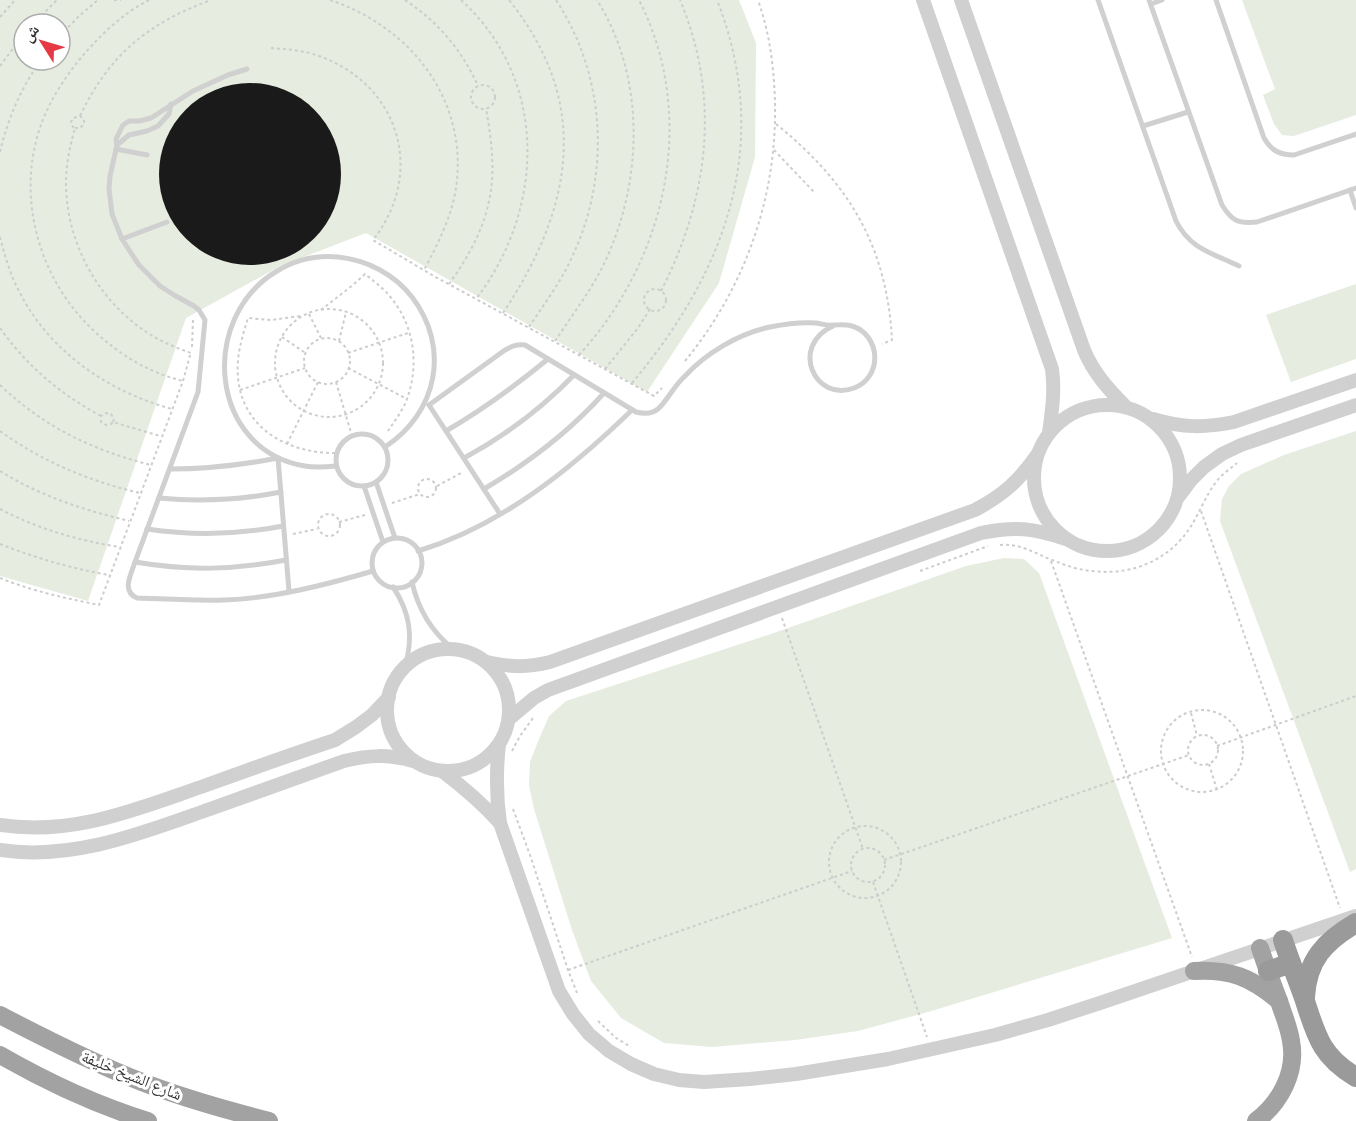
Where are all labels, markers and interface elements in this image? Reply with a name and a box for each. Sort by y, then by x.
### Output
north arrow [12,12,72,72]
text: ش [17,20,44,46]
street label: شارع الشيخ خليفة [79,1046,185,1105]

